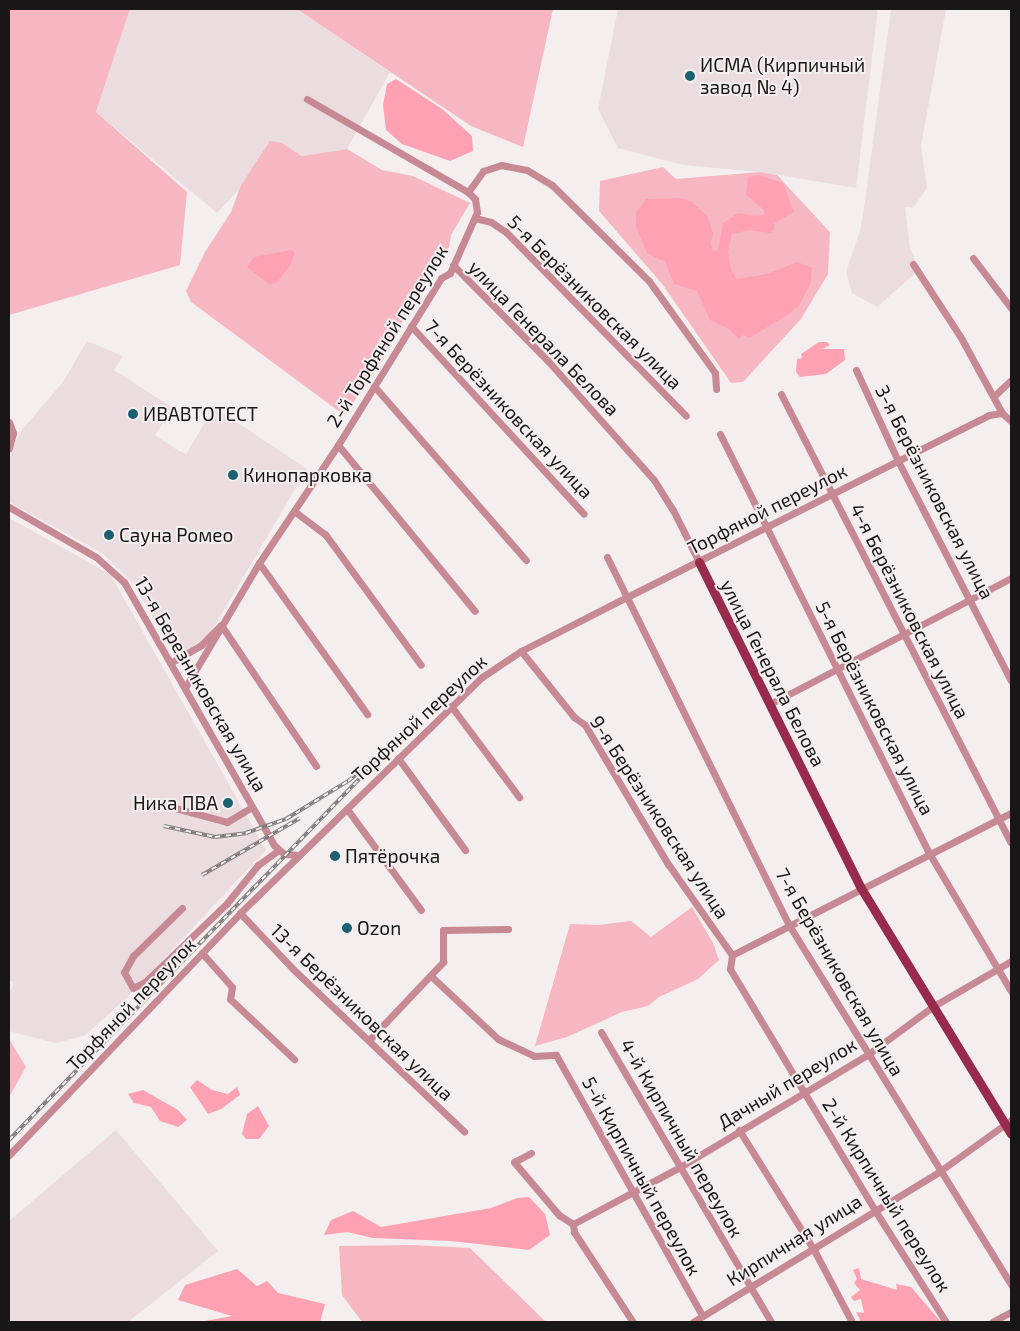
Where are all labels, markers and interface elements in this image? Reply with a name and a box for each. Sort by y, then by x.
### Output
place label: ИСМА (Кирпичный завод № 4) [700,54,865,98]
marker: ИСМА (Кирпичный завод № 4) [684,70,696,82]
street label: 5-я Берёзниковская улица [503,210,687,394]
street label: 2-й Торфяной переулок [322,241,452,431]
street label: улица Генерала Белова [464,256,624,420]
street label: 7-я Берёзниковская улица [420,315,598,503]
street label: 3-я Берёзниковская улица [871,381,999,603]
place label: ИВАВТОТЕСТ [143,403,258,425]
marker: ИВАВТОТЕСТ [127,408,139,420]
street label: Торфяной переулок [684,459,850,559]
place label: Кинопарковка [243,464,372,486]
marker: Кинопарковка [227,469,239,481]
street label: 4-я Берёзниковская улица [846,500,974,722]
place label: Сауна Ромео [119,524,233,546]
marker: Сауна Ромео [103,529,115,541]
street label: 13-я Березниковская улица [130,572,272,796]
street label: улица Генерала Белова [716,576,830,770]
street label: 5-я Берёзниковская улица [811,597,939,819]
street label: Торфяной переулок [347,650,491,786]
street label: 9-я Берёзниковская улица [586,711,734,923]
place label: Ника ПВА [133,792,218,814]
marker: Ника ПВА [222,797,234,809]
place label: Пятёрочка [345,845,440,867]
marker: Пятёрочка [329,850,341,862]
street label: 7-я Берёзниковская улица [771,864,909,1080]
place label: Ozon [357,917,401,939]
street label: 13-я Берёзниковская улица [266,919,458,1105]
marker: Ozon [341,922,353,934]
street label: Торфяной переулок [62,933,200,1075]
street label: Дачный переулок [714,1033,860,1133]
street label: 4-й Кирпичный переулок [616,1035,748,1241]
street label: 5-й Кирпичный переулок [578,1073,706,1279]
street label: 2-й Кирпичный переулок [818,1094,956,1296]
street label: Кирпичная улица [722,1189,866,1291]

